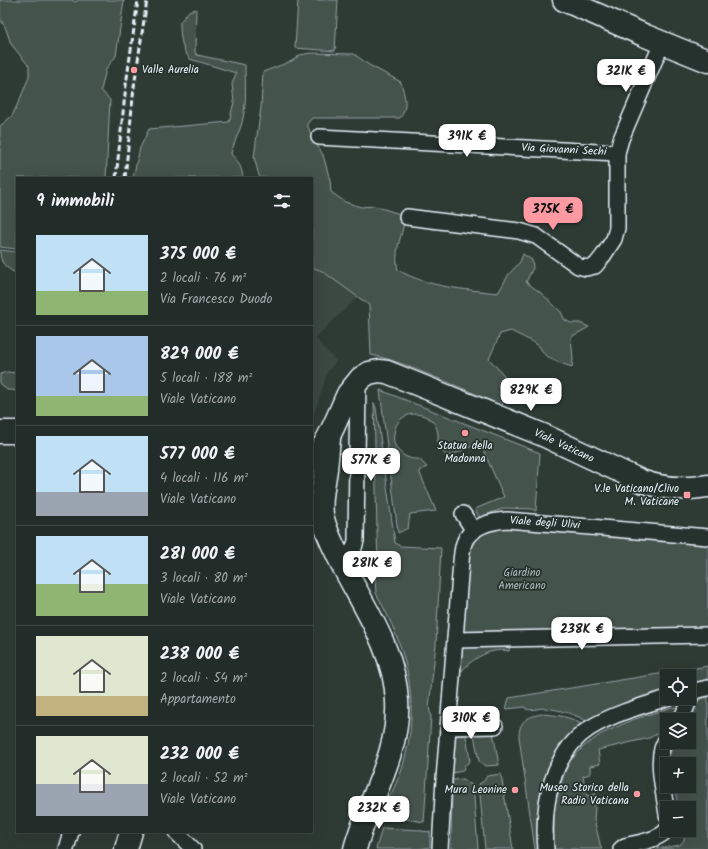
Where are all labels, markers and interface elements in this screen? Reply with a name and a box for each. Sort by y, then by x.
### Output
pin: 321K € [593,59,659,93]
place label: Valle Aurelia [142,61,199,79]
text: 321K € [606,61,646,82]
marker: Valle Aurelia [129,65,139,75]
pin: 391K € [434,124,500,158]
text: 391K € [448,126,486,147]
street label: Via Giovanni Sechi [521,139,607,161]
text: 9 immobili [36,188,114,215]
icon: filters [271,190,293,212]
pin: 375K € [520,197,586,231]
text: 375K € [533,199,573,220]
text: 375 000 € [160,241,236,268]
icon: home [68,251,116,299]
text: 2 locali · 76 m² [160,268,246,289]
text: Via Francesco Duodo [160,289,272,310]
text: 829 000 € [160,341,239,368]
icon: home [68,352,116,400]
text: 5 locali · 188 m² [160,368,252,389]
pin: 829K € [498,378,564,412]
text: 829K € [510,380,552,401]
text: Viale Vaticano [160,389,236,410]
street label: Viale Vaticano [531,424,597,468]
marker: Statua della Madonna [460,428,470,438]
place label: Statua della Madonna [437,437,493,468]
text: 577 000 € [160,441,235,468]
pin: 577K € [338,448,404,482]
text: 577K € [351,450,391,471]
icon: home [68,452,116,500]
text: 4 locali · 116 m² [160,468,248,489]
place label: V.le Vaticano/Clivo M. Vaticane [594,480,679,511]
text: Viale Vaticano [160,489,236,510]
marker: V.le Vaticano/Clivo M. Vaticane [682,490,692,500]
street label: Viale degli Ulivi [509,512,581,534]
text: 281 000 € [160,541,235,568]
pin: 281K € [339,551,405,585]
icon: home [68,552,116,600]
text: 281K € [352,553,392,574]
park label: Giardino Americano [498,564,546,595]
text: 3 locali · 80 m² [160,568,247,589]
text: Viale Vaticano [160,589,236,610]
pin: 238K € [549,617,615,651]
text: 238K € [560,619,604,640]
text: 238 000 € [160,641,239,668]
icon: home [68,652,116,700]
text: 2 locali · 54 m² [160,668,247,689]
map controls [660,669,696,837]
button: locate [660,669,696,705]
text: Appartamento [160,689,236,710]
pin: 310K € [438,706,504,740]
text: 310K € [452,708,490,729]
button: layers [660,713,696,749]
text: 232 000 € [160,741,239,768]
icon: home [68,752,116,800]
button: + [660,757,696,793]
text: 2 locali · 52 m² [160,768,248,789]
place label: Museo Storico della Radio Vaticana [539,779,629,810]
place label: Mura Leonine [445,781,507,799]
marker: Mura Leonine [510,785,520,795]
text: Viale Vaticano [160,789,236,810]
marker: Museo Storico della Radio Vaticana [632,789,642,799]
pin: 232K € [346,796,412,830]
text: 232K € [357,798,401,819]
button: − [660,801,696,837]

